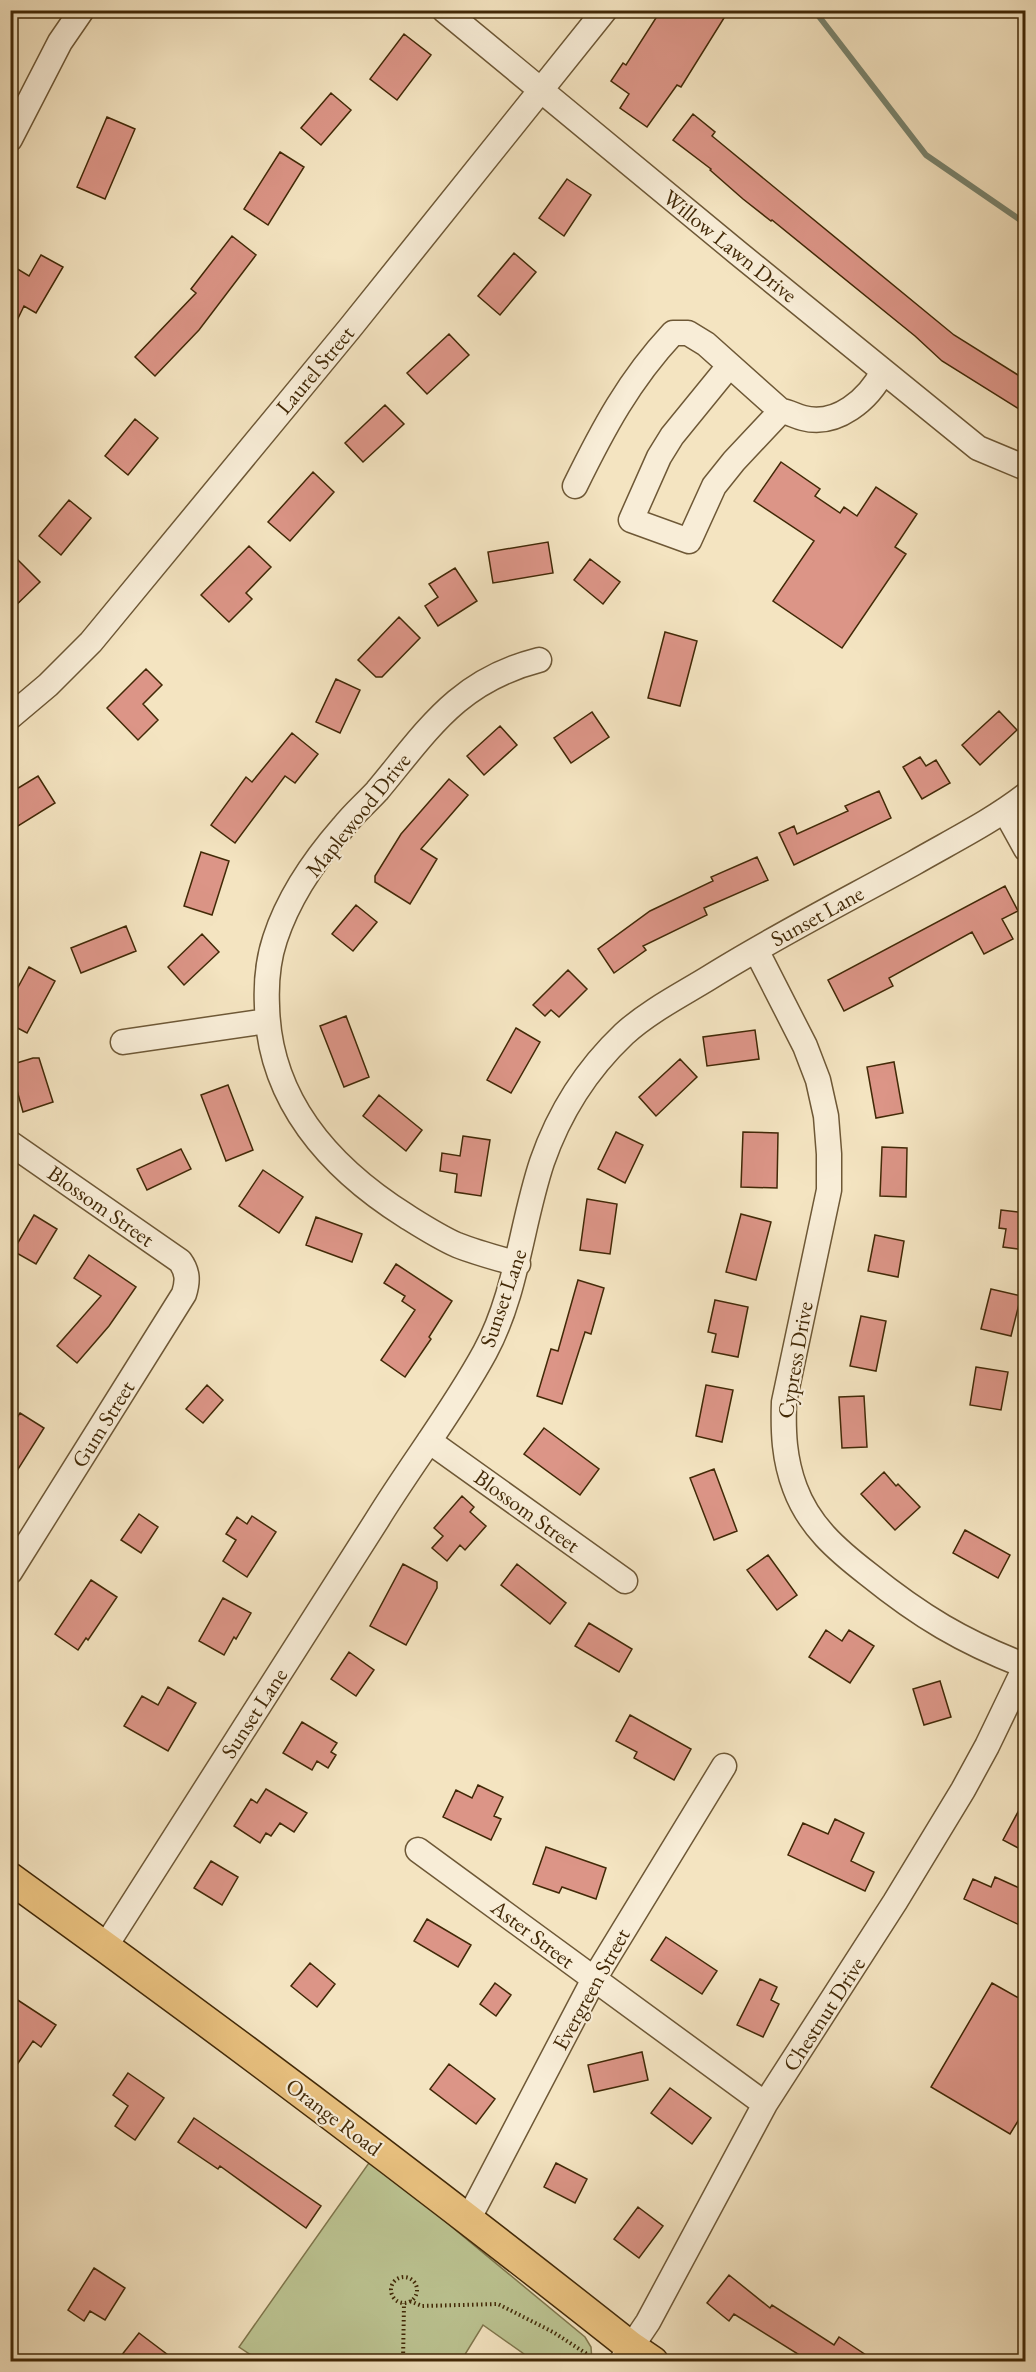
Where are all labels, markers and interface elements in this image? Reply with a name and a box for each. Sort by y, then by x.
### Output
street label: Willow Lawn Drive [657,183,804,309]
street label: Laurel Street [269,320,361,420]
street label: Maplewood Drive [299,747,417,883]
street label: Sunset Lane [765,878,869,953]
street label: Blossom Street [42,1159,160,1253]
street label: Sunset Lane [473,1245,533,1351]
street label: Cypress Drive [770,1299,820,1421]
street label: Gum Street [65,1375,141,1473]
street label: Blossom Street [468,1463,586,1559]
street label: Sunset Lane [214,1662,294,1764]
street label: Aster Street [484,1892,581,1975]
street label: Evergreen Street [546,1923,636,2055]
street label: Chestnut Drive [776,1951,872,2077]
street label: Orange Road [280,2071,389,2163]

